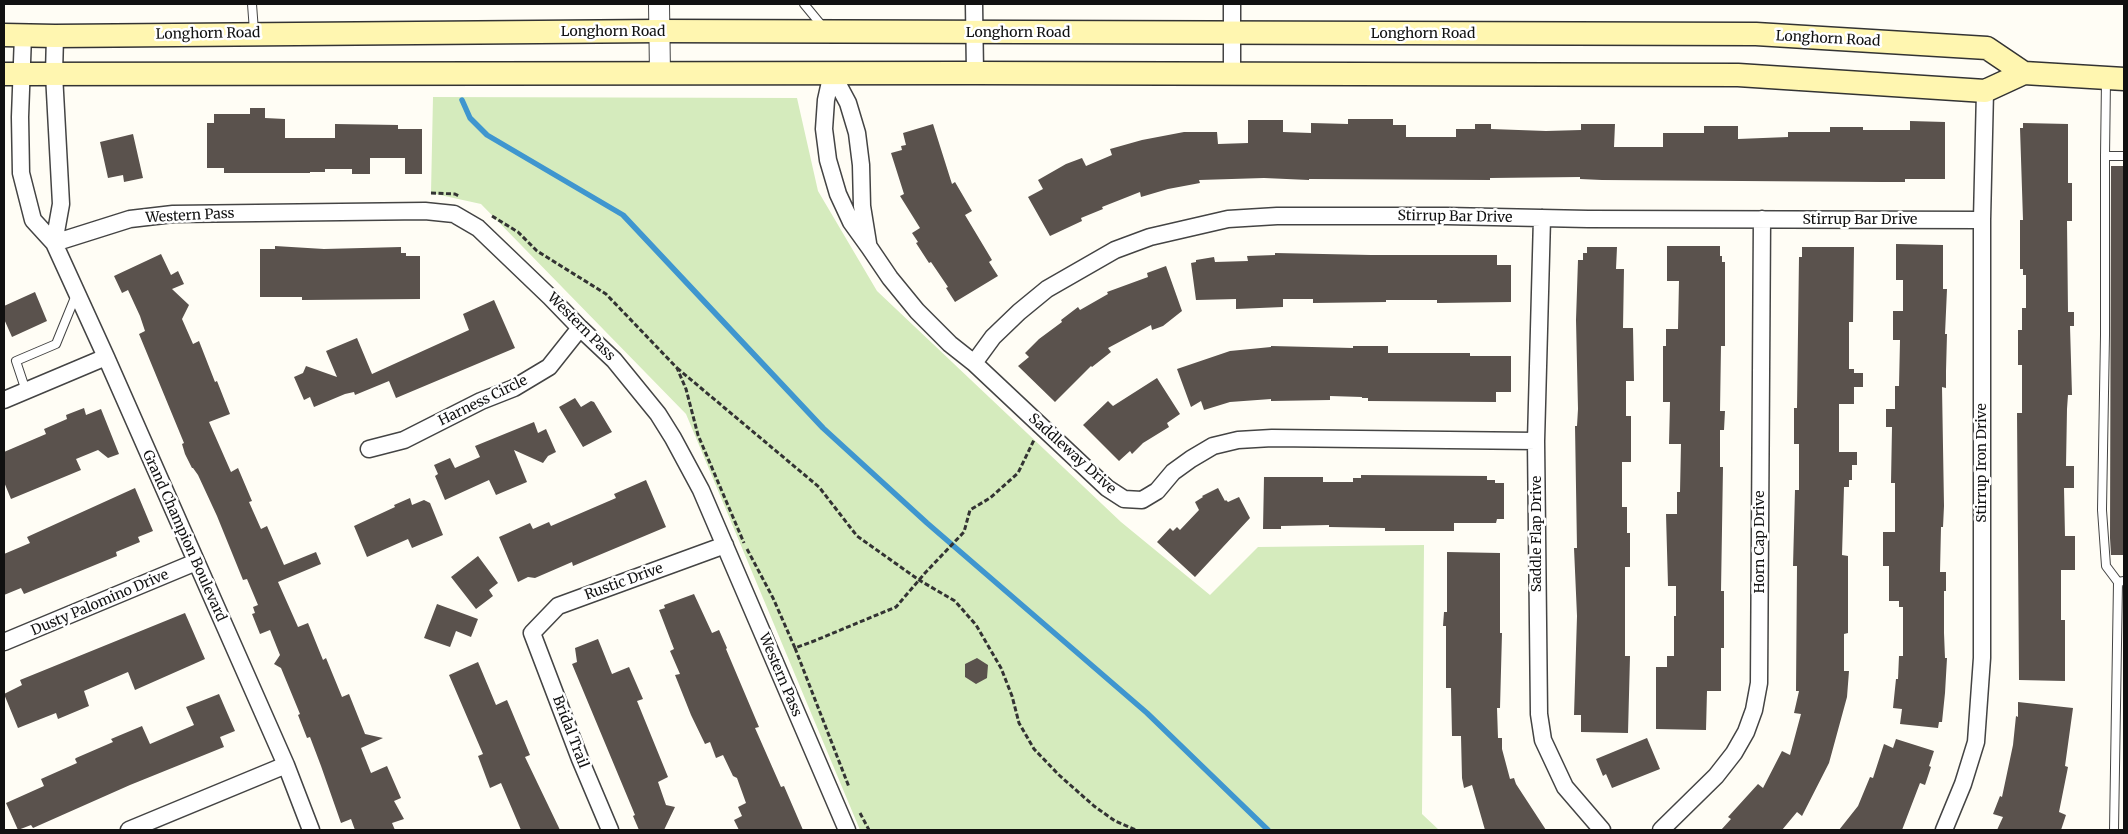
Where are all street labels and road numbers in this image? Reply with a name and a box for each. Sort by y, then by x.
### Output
street label: Longhorn Road [561,24,665,40]
street label: Longhorn Road [156,25,260,43]
street label: Longhorn Road [966,25,1070,41]
street label: Longhorn Road [1371,26,1475,42]
street label: Longhorn Road [1775,28,1881,50]
street label: Western Pass [145,205,235,227]
street label: Stirrup Bar Drive [1397,208,1513,226]
street label: Stirrup Bar Drive [1803,212,1917,228]
street label: Western Pass [544,290,618,364]
street label: Harness Circle [436,372,530,430]
street label: Stirrup Iron Drive [1974,403,1990,523]
street label: Saddleway Drive [1025,410,1119,498]
street label: Grand Champion Boulevard [139,448,229,624]
street label: Saddle Flap Drive [1529,476,1545,592]
street label: Horn Cap Drive [1752,491,1768,593]
street label: Rustic Drive [583,560,665,604]
street label: Dusty Palomino Drive [29,566,171,640]
street label: Western Pass [755,631,805,719]
street label: Bridal Trail [549,693,591,771]

